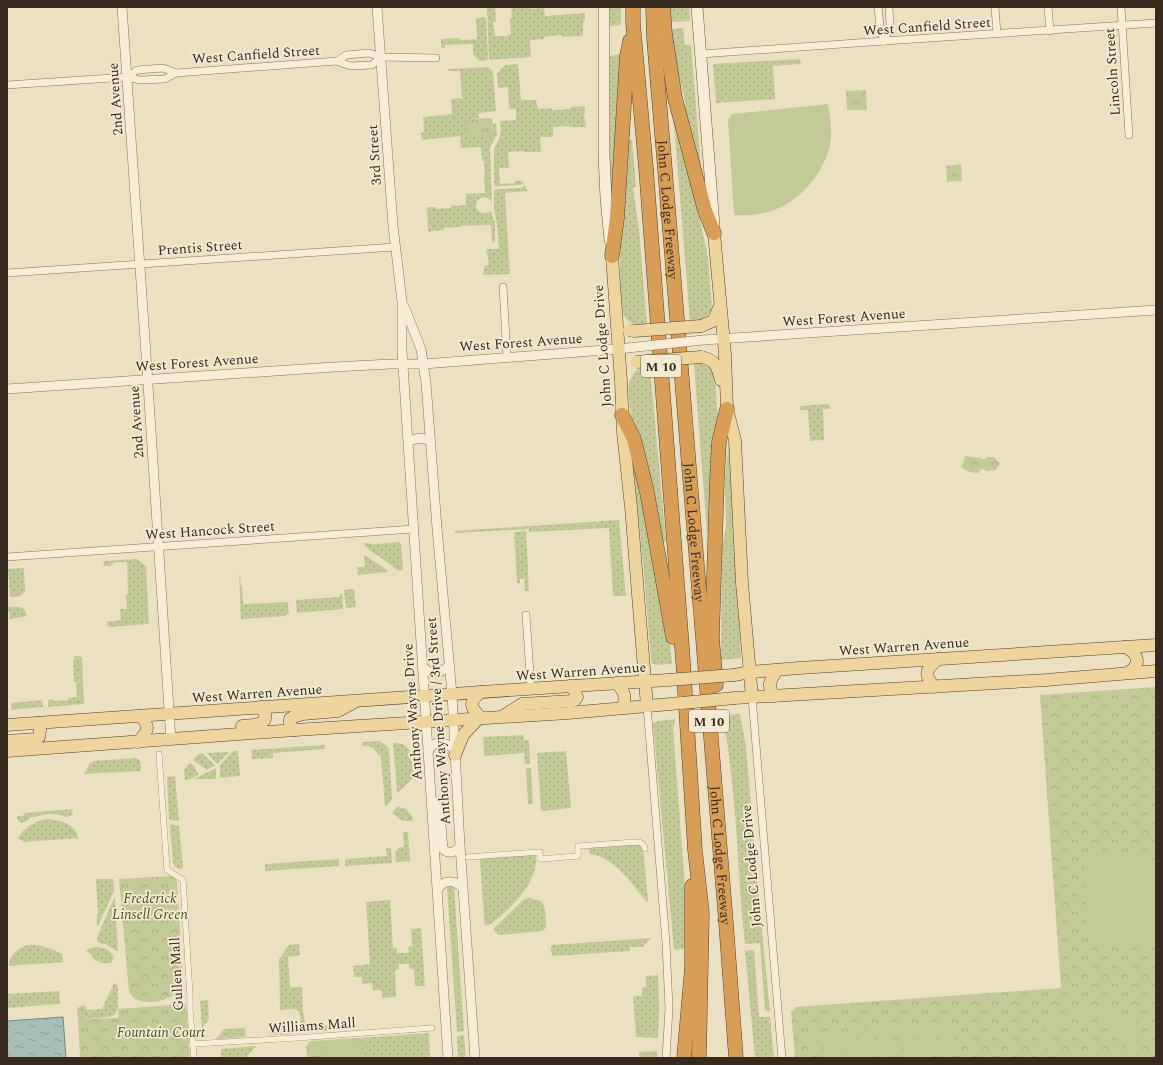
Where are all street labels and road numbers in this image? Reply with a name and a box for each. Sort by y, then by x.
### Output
street label: West Canfield Street [863,12,992,41]
street label: Lincoln Street [1099,27,1126,117]
street label: West Canfield Street [192,40,321,69]
street label: 2nd Avenue [102,62,129,136]
street label: 3rd Street [362,124,387,186]
street label: John C Lodge Freeway [652,139,684,281]
street label: Prentis Street [157,234,243,261]
street label: John C Lodge Drive [588,284,617,408]
street label: West Forest Avenue [782,303,906,332]
street label: West Forest Avenue [459,328,583,357]
street label: West Forest Avenue [135,348,259,377]
road number: M 10 [641,355,681,377]
street label: 2nd Avenue [123,385,150,459]
street label: John C Lodge Freeway [678,462,710,604]
street label: West Hancock Street [144,515,276,546]
street label: Anthony Wayne Drive / 3rd Street [421,616,456,826]
street label: West Warren Avenue [838,631,970,662]
street label: Anthony Wayne Drive [397,643,428,781]
street label: West Warren Avenue [515,656,647,687]
street label: West Warren Avenue [191,678,323,709]
road number: M 10 [689,710,729,732]
street label: John C Lodge Freeway [704,785,736,927]
street label: John C Lodge Drive [736,804,767,928]
street label: Gullen Mall [164,937,189,1011]
street label: Williams Mall [268,1012,356,1039]

